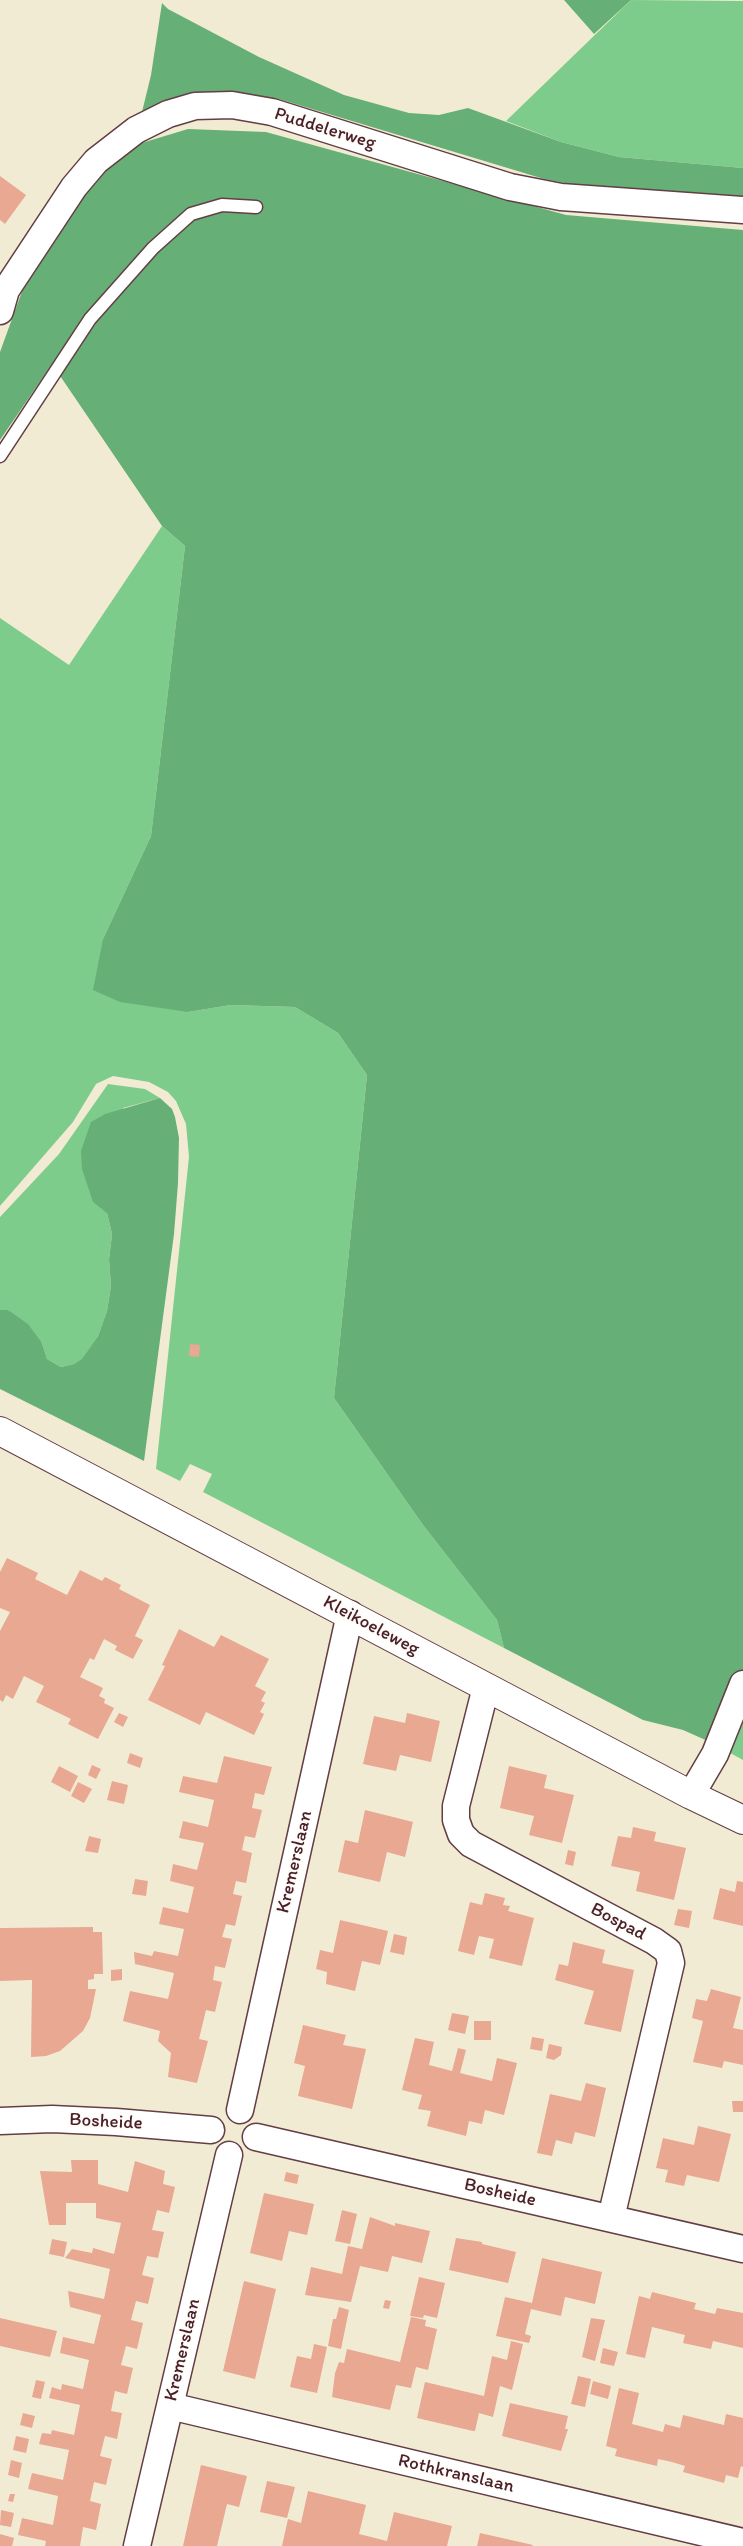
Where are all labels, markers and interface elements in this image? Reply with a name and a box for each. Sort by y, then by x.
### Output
street label: Puddelerweg [272,103,378,155]
street label: Kleikoeleweg [319,1591,423,1661]
street label: Kremerslaan [272,1808,318,1916]
street label: Bospad [586,1898,650,1946]
street label: Bosheide [69,2109,143,2135]
street label: Bosheide [462,2174,538,2212]
street label: Kremerslaan [160,2296,206,2404]
street label: Rothkranslaan [396,2450,516,2498]

